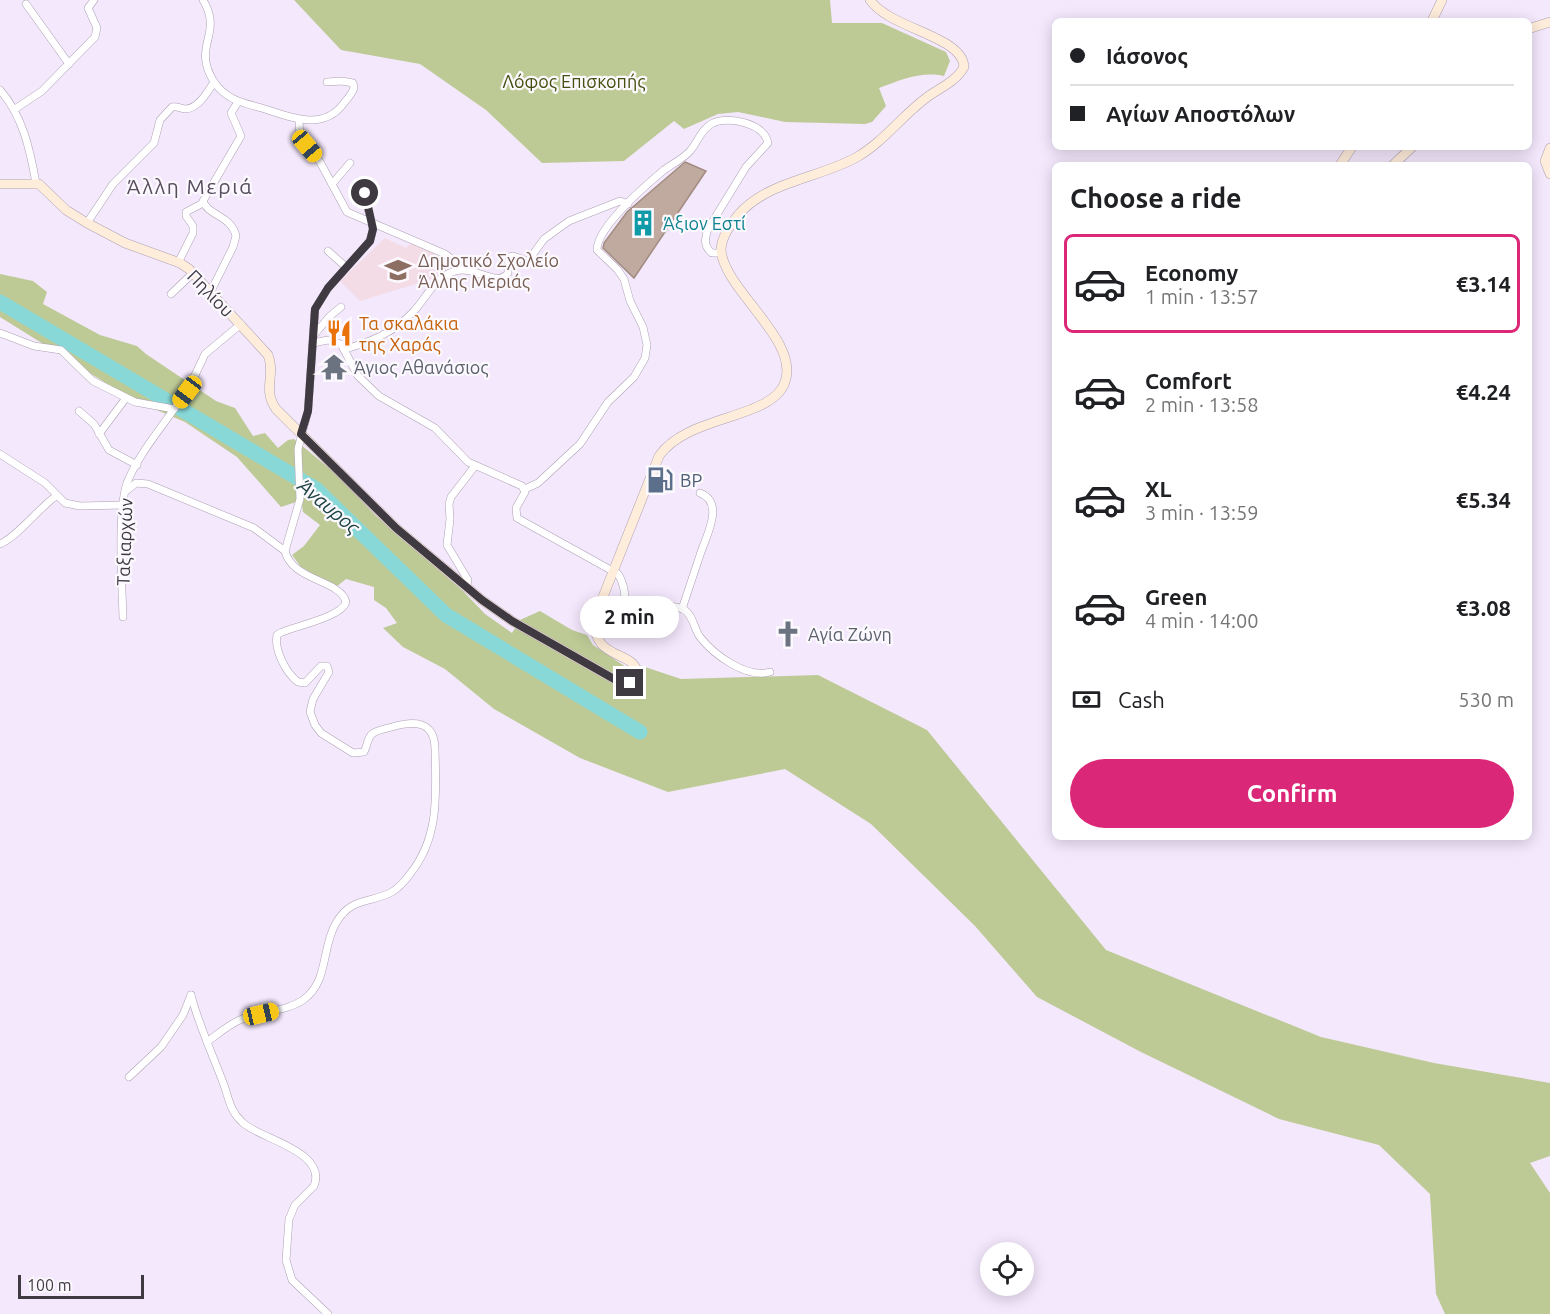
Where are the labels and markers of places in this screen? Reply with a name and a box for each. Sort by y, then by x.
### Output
building icon: Άξιον Εστί [628,208,658,238]
place label: Άξιον Εστί [663,213,746,233]
place label: Δημοτικό Σχολείο Άλλης Μεριάς [418,250,559,292]
school or university icon: Δημοτικό Σχολείο Άλλης Μεριάς [383,255,413,285]
place label: Τα σκαλάκια της Χαράς [359,313,459,355]
restaurant icon: Τα σκαλάκια της Χαράς [324,318,354,348]
temple icon: Άγιος Αθανάσιος [319,352,349,382]
place label: Άγιος Αθανάσιος [354,357,489,378]
fuel station icon: BP [645,465,675,495]
place label: BP [680,470,702,490]
church icon: Αγία Ζώνη [773,619,803,649]
place label: Αγία Ζώνη [808,624,892,644]

